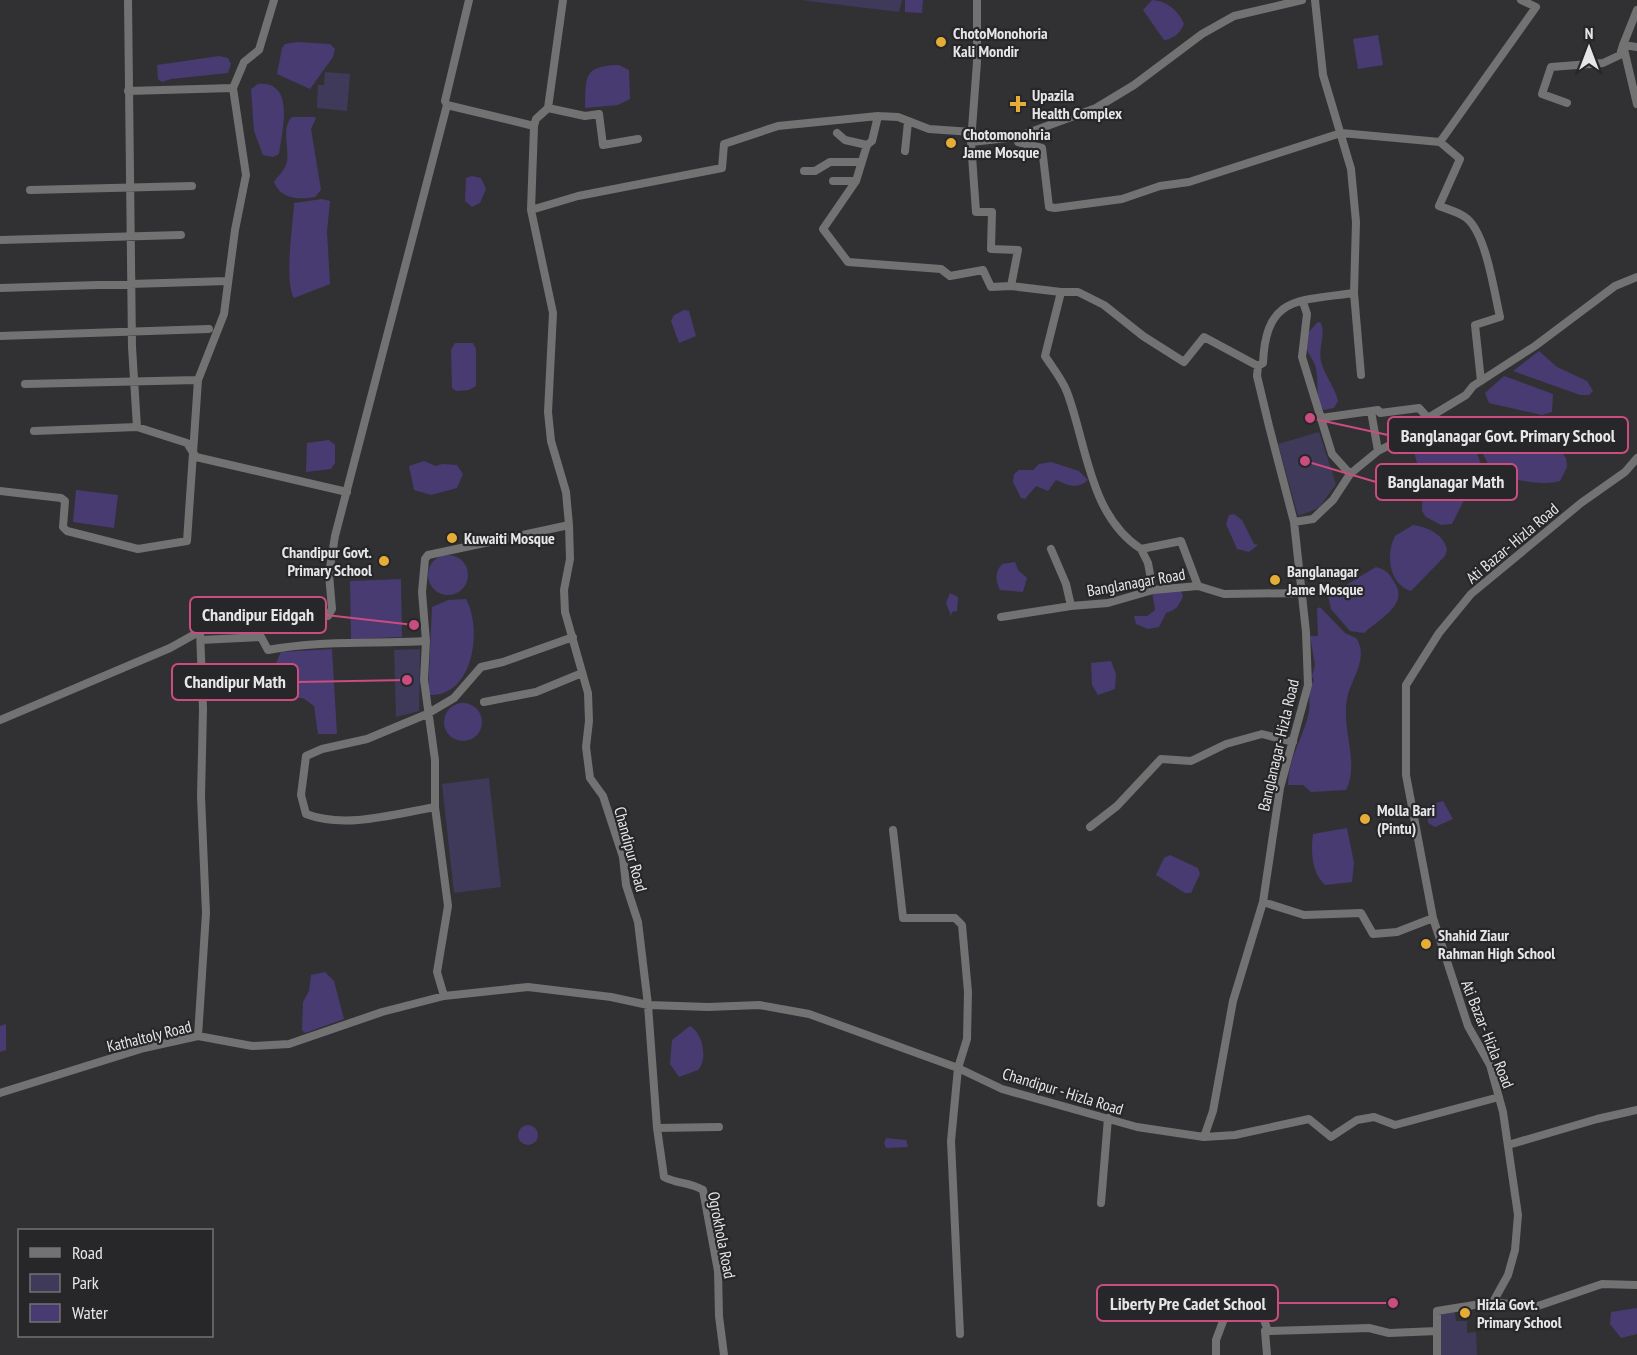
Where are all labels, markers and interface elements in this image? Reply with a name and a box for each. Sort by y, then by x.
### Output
north arrow [1559,18,1619,78]
place label: ChotoMonohoria Kali Mondir [953,23,1048,61]
text: N [1585,23,1593,43]
marker: ChotoMonohoria Kali Mondir [934,35,948,49]
place label: Upazila Health Complex [1032,85,1122,123]
marker: Upazila Health Complex [1009,95,1027,113]
place label: Chotomonohria Jame Mosque [962,124,1051,162]
marker: Chotomonohria Jame Mosque [944,136,958,150]
callout: Banglanagar Govt. Primary School [1388,417,1628,453]
text: Banglanagar Govt. Primary School [1401,424,1616,447]
callout: Banglanagar Math [1376,464,1517,500]
text: Banglanagar Math [1388,470,1504,493]
street label: Ati Bazar- Hizla Road [1462,498,1562,588]
place label: Kuwaiti Mosque [464,528,555,548]
marker: Kuwaiti Mosque [445,531,459,545]
place label: Chandipur Govt. Primary School [282,542,372,580]
marker: Chandipur Govt. Primary School [377,554,391,568]
place label: Banglanagar Jame Mosque [1286,561,1364,599]
street label: Banglanagar Road [1085,563,1187,601]
marker: Banglanagar Jame Mosque [1268,573,1282,587]
callout: Chandipur Eidgah [190,597,326,633]
text: Chandipur Eidgah [202,603,314,626]
callout: Chandipur Math [172,664,298,700]
text: Chandipur Math [184,670,286,693]
street label: Banglanagar- Hizla Road [1253,677,1303,813]
place label: Molla Bari (Pintu) [1377,800,1436,838]
street label: Chandipur Road [610,804,652,894]
marker: Molla Bari (Pintu) [1358,812,1372,826]
place label: Shahid Ziaur Rahman High School [1438,925,1555,963]
marker: Shahid Ziaur Rahman High School [1419,937,1433,951]
street label: Ati Bazar- Hizla Road [1457,977,1519,1091]
street label: Kathaltoly Road [105,1016,194,1056]
street label: Chandipur - Hizla Road [1000,1063,1126,1119]
street label: Ogrokhola Road [704,1190,740,1280]
legend [18,1229,213,1337]
text: Road [72,1241,103,1264]
text: Park [72,1271,99,1294]
callout: Liberty Pre Cadet School [1097,1285,1278,1321]
text: Liberty Pre Cadet School [1110,1292,1266,1315]
place label: Hizla Govt. Primary School [1477,1294,1562,1332]
text: Water [72,1301,108,1324]
marker: Hizla Govt. Primary School [1458,1306,1472,1320]

